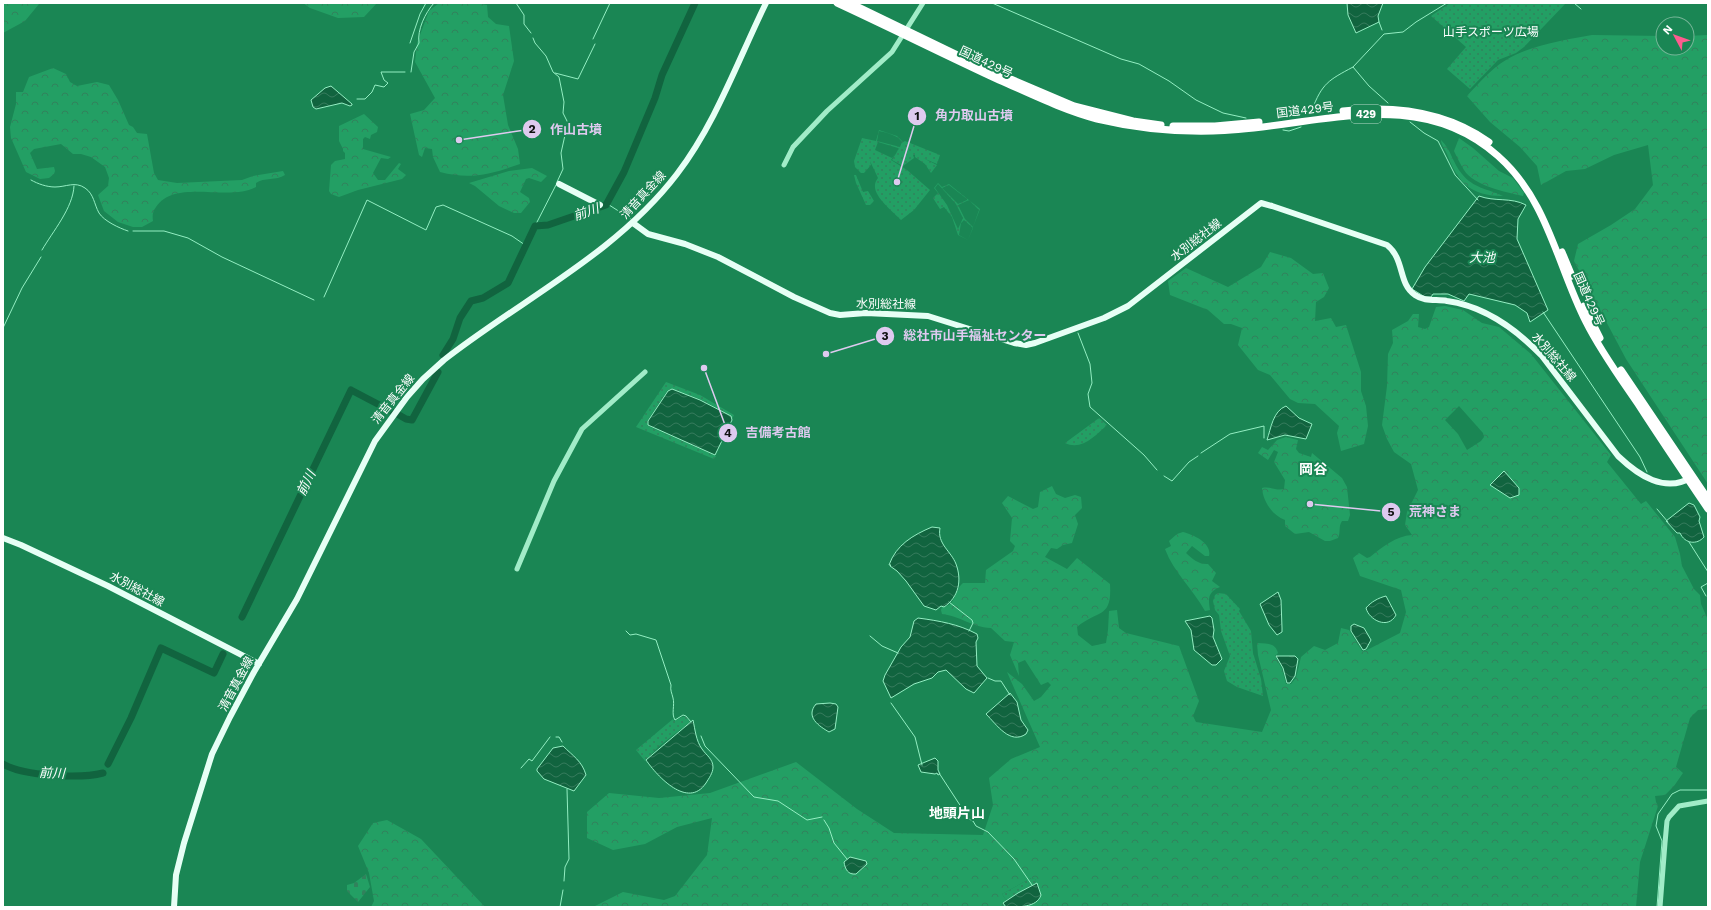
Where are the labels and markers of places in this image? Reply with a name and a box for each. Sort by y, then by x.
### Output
callout: 角力取山古墳 [907,103,1021,128]
callout: 作山古墳 [522,117,610,142]
callout: 総社市山手福祉センター [875,323,1054,348]
callout: 吉備考古館 [718,420,819,445]
callout: 荒神さま [1381,499,1469,524]

